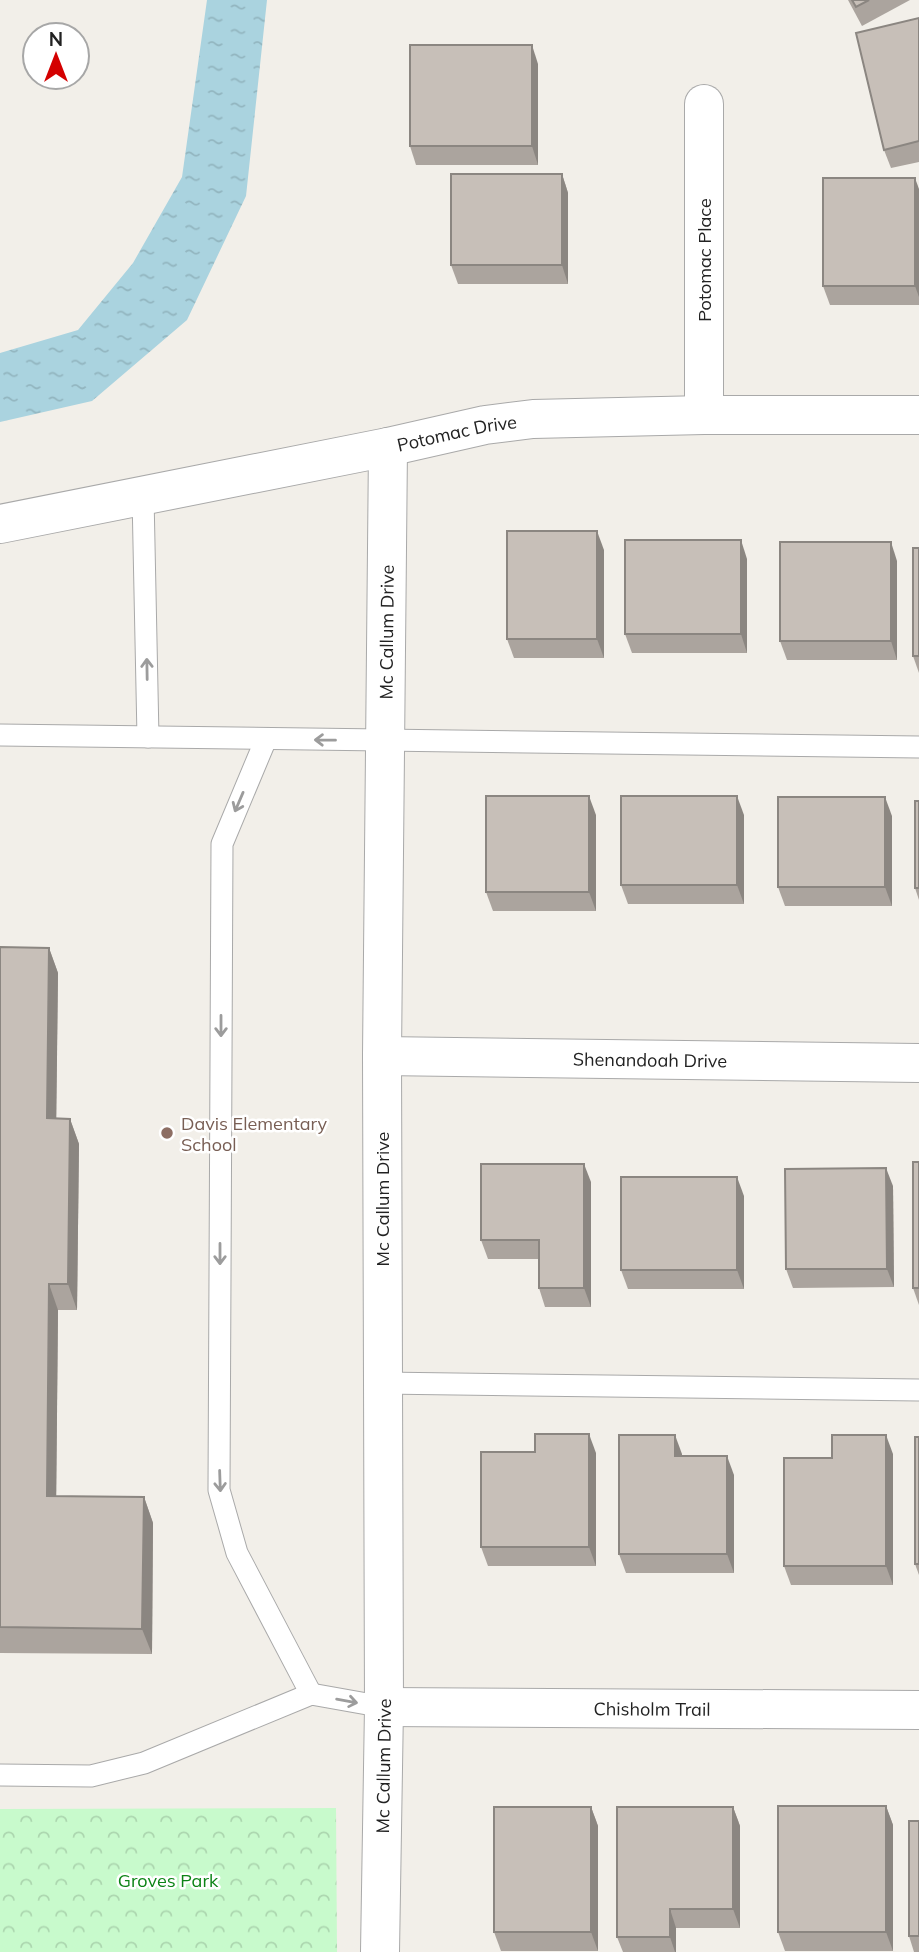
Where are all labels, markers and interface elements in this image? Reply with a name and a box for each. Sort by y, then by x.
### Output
north arrow [21,21,91,91]
text: N [49,27,63,51]
street label: Potomac Place [693,198,716,322]
street label: Potomac Drive [395,410,518,456]
street label: Mc Callum Drive [374,564,398,700]
one-way arrow [140,657,153,680]
one-way arrow [314,733,337,747]
one-way arrow [232,791,245,813]
one-way arrow [214,1015,228,1038]
street label: Shenandoah Drive [573,1047,727,1072]
place label: Davis Elementary School [181,1112,328,1156]
marker: Davis Elementary School [159,1125,175,1141]
street label: Mc Callum Drive [371,1132,394,1266]
one-way arrow [213,1242,227,1265]
one-way arrow [213,1469,226,1492]
one-way arrow [335,1694,358,1708]
street label: Chisholm Trail [593,1697,711,1720]
street label: Mc Callum Drive [370,1699,396,1834]
park label: Groves Park [118,1869,219,1892]

